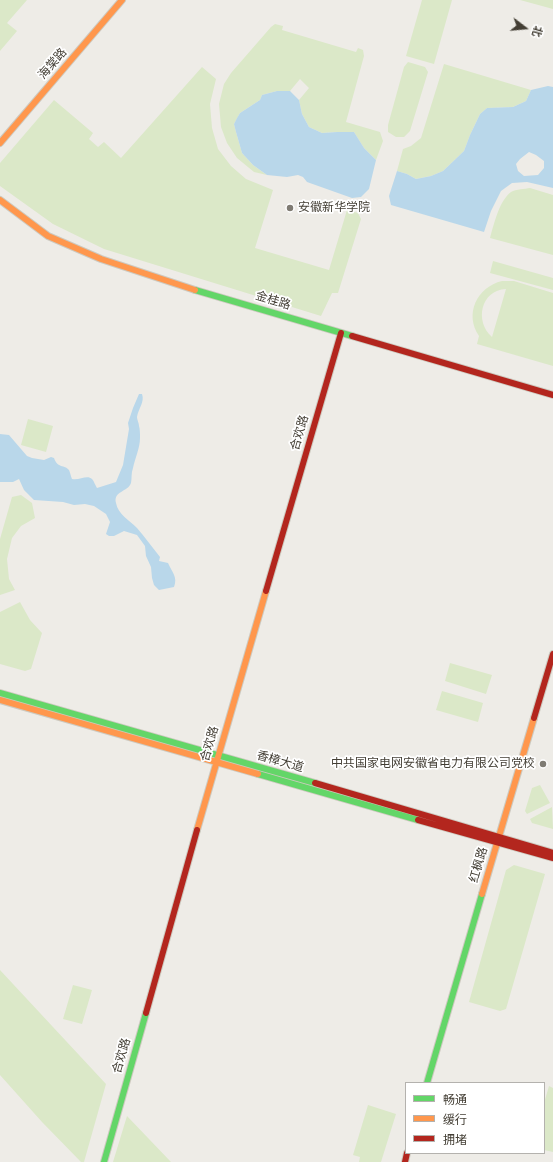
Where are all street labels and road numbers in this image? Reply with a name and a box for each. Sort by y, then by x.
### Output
street label: 海棠路 [36,46,70,82]
street label: 金桂路 [254,289,292,313]
street label: 合欢路 [288,414,312,452]
street label: 合欢路 [198,725,222,763]
street label: 香樟大道 [255,748,305,776]
street label: 红枫路 [467,846,491,884]
street label: 合欢路 [110,1037,134,1075]

